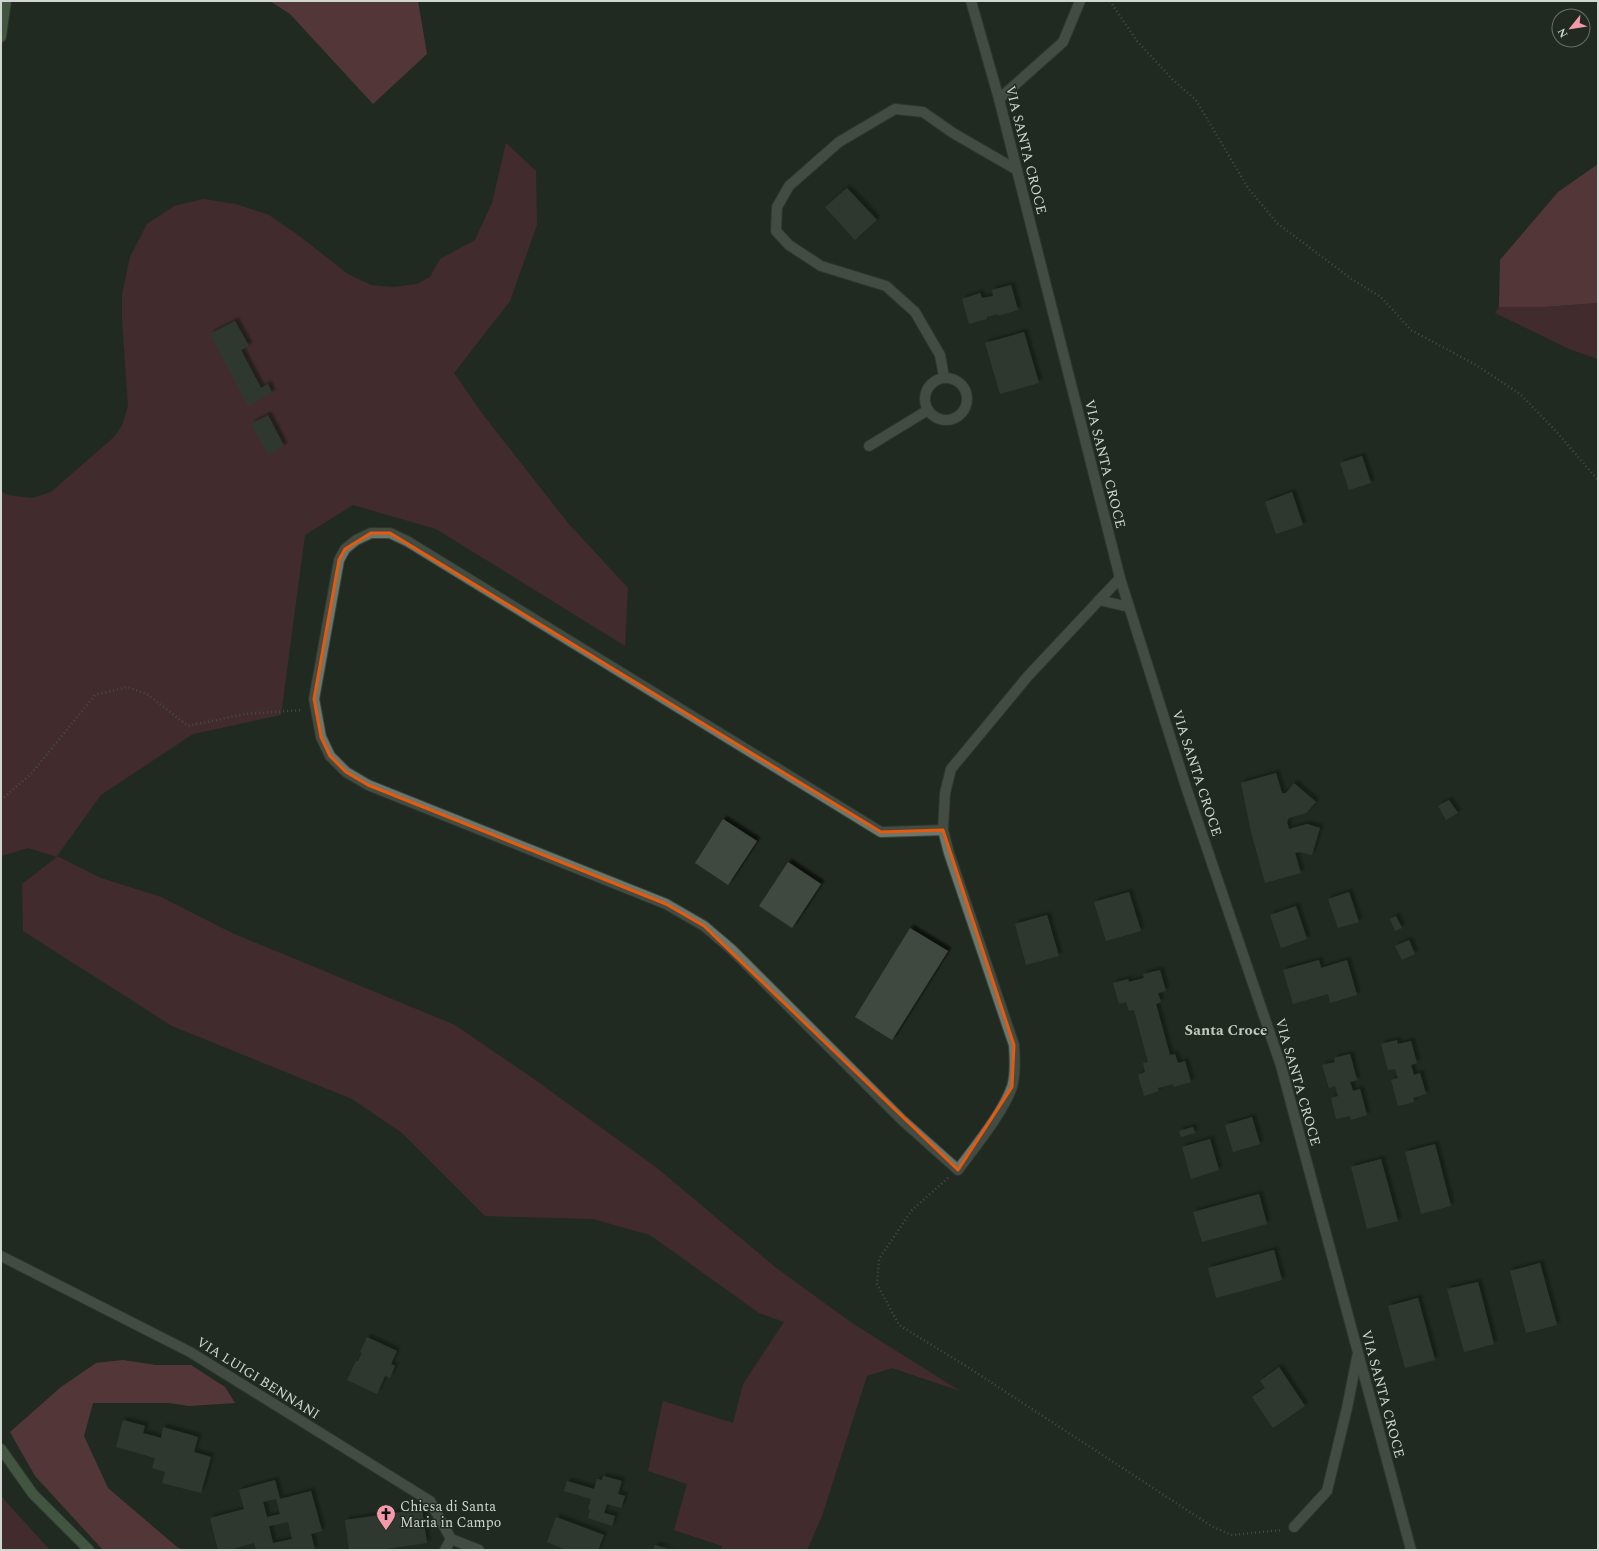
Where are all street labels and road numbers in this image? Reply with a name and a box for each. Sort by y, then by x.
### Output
street label: VIA SANTA CROCE [1000,83,1052,217]
street label: VIA SANTA CROCE [1079,397,1131,531]
street label: VIA SANTA CROCE [1167,707,1227,839]
street label: VIA SANTA CROCE [1270,1016,1326,1148]
street label: VIA SANTA CROCE [1356,1328,1410,1460]
street label: VIA LUIGI BENNANI [192,1331,324,1425]

